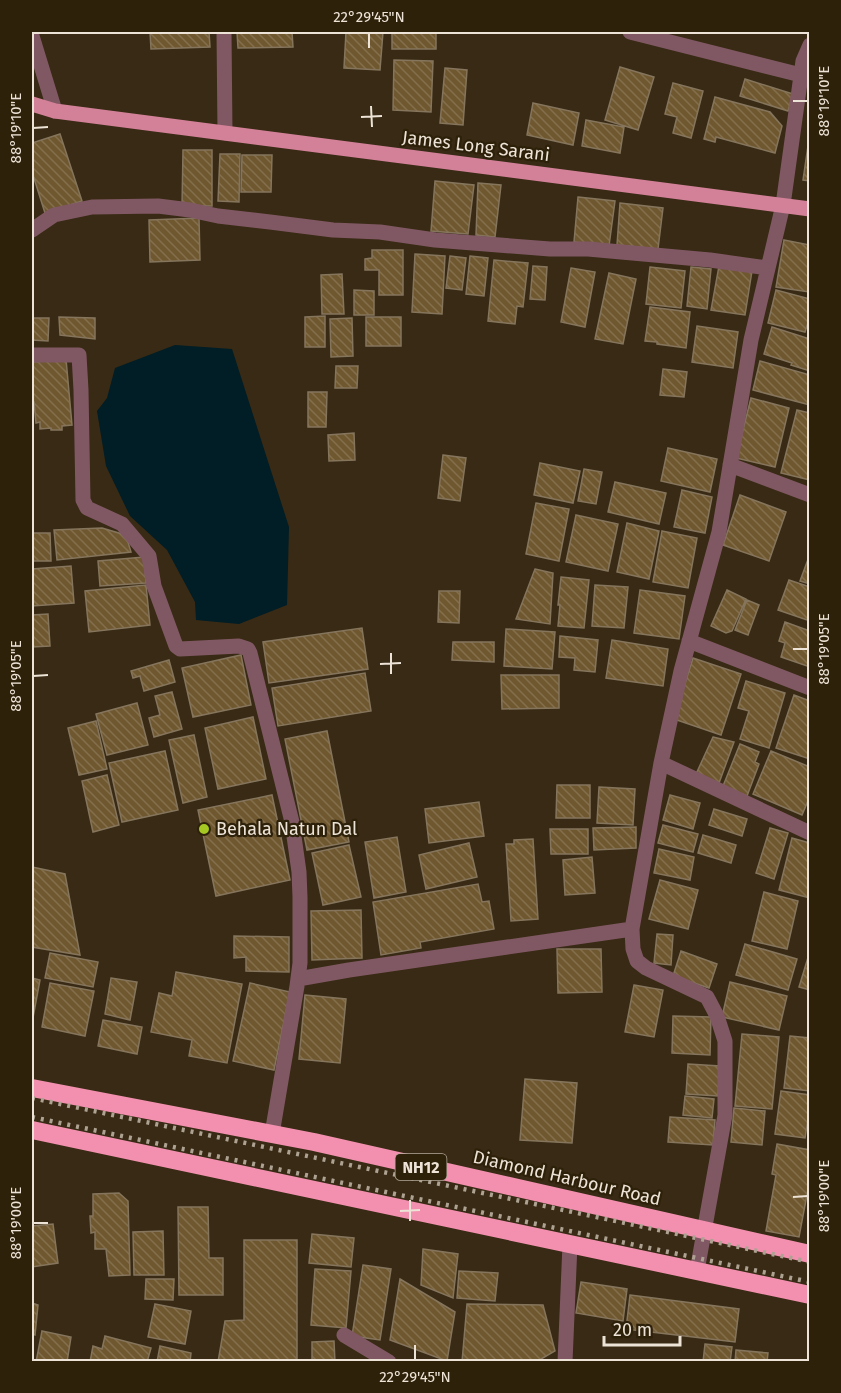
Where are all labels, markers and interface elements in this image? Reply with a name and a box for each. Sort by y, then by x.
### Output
text: 22°29'45"N [333,8,405,26]
text: 88°19'10"E [815,66,833,136]
text: 88°19'10"E [7,93,25,163]
street label: James Long Sarani [401,126,551,166]
text: 88°19'05"E [815,613,833,685]
text: 88°19'05"E [7,640,25,712]
place label: Behala Natun Dal [216,818,357,840]
marker: Behala Natun Dal [197,822,211,836]
street label: Diamond Harbour Road [471,1146,663,1210]
road number: NH12 [396,1154,446,1180]
text: 88°19'00"E [815,1160,833,1232]
text: 88°19'00"E [7,1187,25,1259]
scale bar [604,1309,680,1347]
text: 20 m [613,1319,652,1341]
text: 22°29'45"N [379,1368,451,1386]

